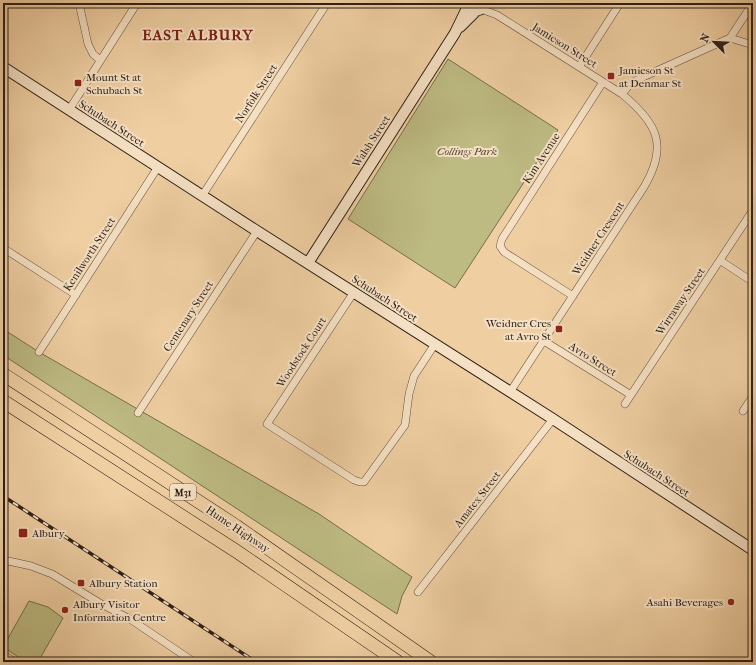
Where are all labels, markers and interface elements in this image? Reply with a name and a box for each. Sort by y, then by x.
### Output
street label: Jamieson Street [529,20,600,71]
north arrow [694,22,734,62]
district label: EAST ALBURY [142,26,254,44]
text: N [698,31,713,45]
street label: Norfolk Street [233,61,280,125]
place label: Jamieson St at Denmar St [618,64,682,90]
place label: Mount St at Schubach St [86,71,143,97]
marker: Jamieson St at Denmar St [606,71,616,81]
marker: Mount St at Schubach St [73,78,83,88]
street label: Schubach Street [76,97,147,150]
street label: Walsh Street [349,113,393,171]
street label: Kim Avenue [520,130,563,186]
park label: Collings Park [437,145,497,158]
street label: Weidner Crescent [569,199,627,279]
street label: Kenilworth Street [61,215,118,294]
street label: Wirraway Street [653,265,708,338]
street label: Schubach Street [349,272,420,325]
street label: Centenary Street [161,278,216,354]
street label: Woodstock Court [273,315,329,391]
place label: Weidner Cres at Avro St [485,317,551,343]
marker: Weidner Cres at Avro St [554,324,564,334]
street label: Avro Street [566,339,619,379]
street label: Schubach Street [621,447,692,500]
street label: Amatex Street [451,469,503,531]
road number: M31 [170,484,196,500]
street label: Hume Highway [203,503,273,556]
marker: Albury [17,527,29,539]
place label: Albury [31,527,66,540]
place label: Albury Station [88,577,158,590]
marker: Albury Station [76,578,86,588]
place label: Asahi Beverages [646,596,723,609]
marker: Asahi Beverages [726,597,736,607]
place label: Albury Visitor Information Centre [72,598,167,624]
marker: Albury Visitor Information Centre [60,605,70,615]

